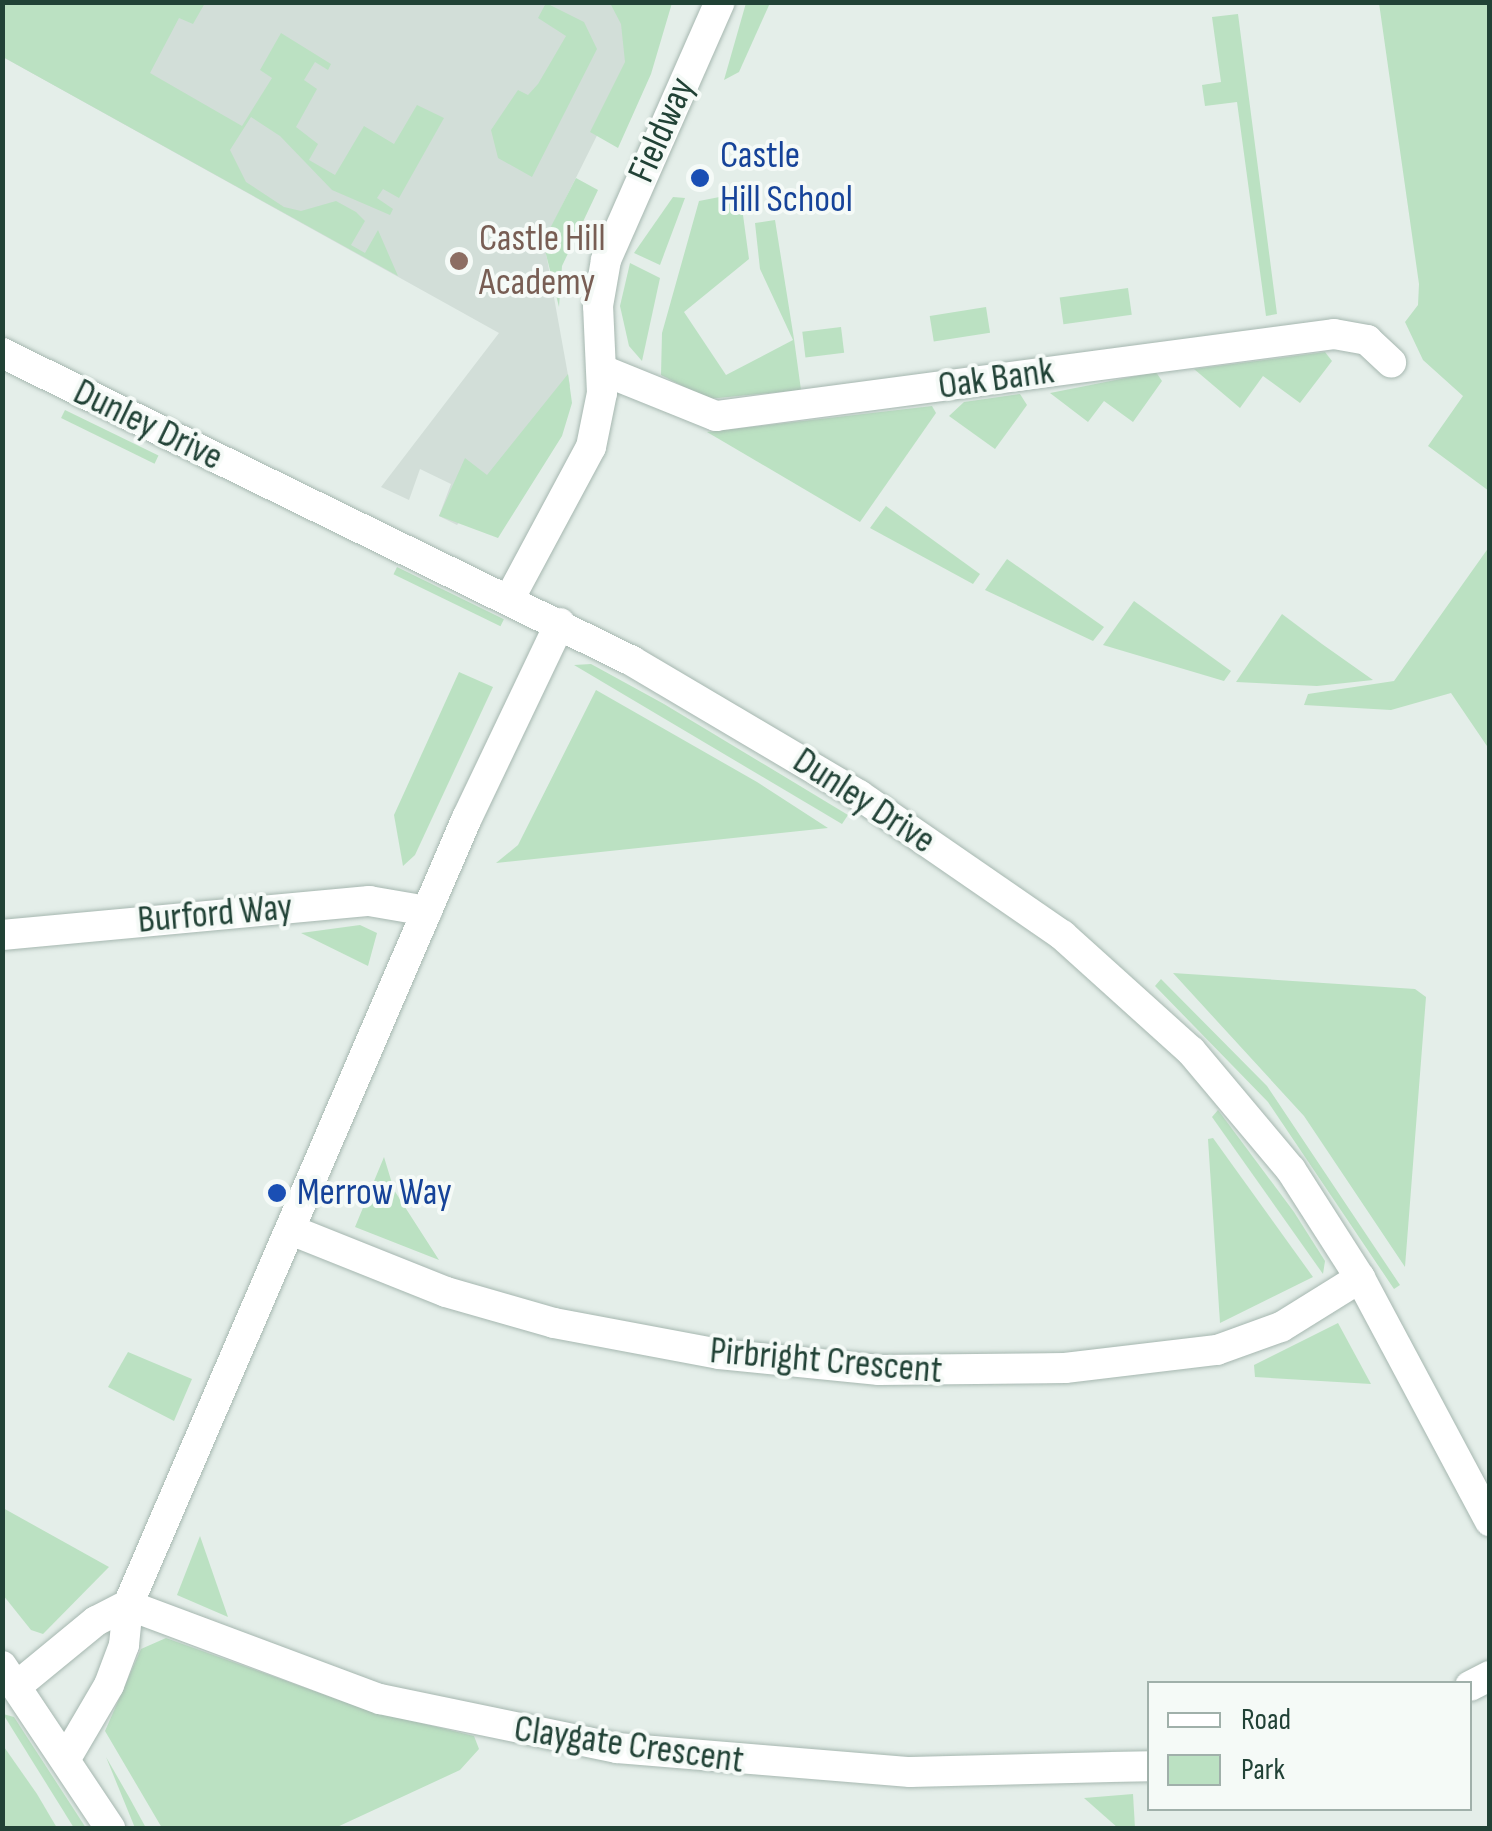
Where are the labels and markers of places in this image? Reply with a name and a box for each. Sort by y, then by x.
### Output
place label: Castle Hill School [720,133,853,222]
marker: Castle Hill School [689,167,711,189]
place label: Castle Hill Academy [479,216,606,306]
marker: Castle Hill Academy [448,250,470,272]
place label: Merrow Way [297,1170,452,1216]
marker: Merrow Way [266,1182,288,1204]

